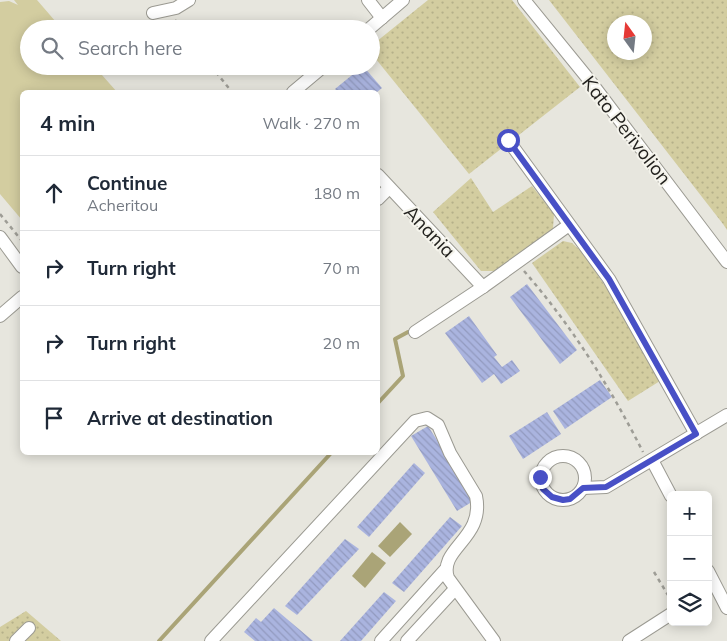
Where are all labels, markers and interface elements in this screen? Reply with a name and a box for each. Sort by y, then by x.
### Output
north arrow [607,15,652,60]
search box [20,20,380,75]
icon: search [38,34,66,62]
text: Search here [78,36,182,60]
street label: Kato Perivolion [577,71,677,189]
text: 4 min [40,110,95,136]
text: Walk · 270 m [262,113,360,133]
route start [497,129,520,152]
text: Continue [87,171,167,195]
icon: ahead [40,179,68,207]
text: 180 m [313,183,360,203]
text: Acheritou [87,195,158,215]
street label: Anania [399,200,461,262]
icon: right [40,254,68,282]
text: Turn right [87,256,176,280]
text: 70 m [323,258,360,278]
icon: right [40,329,68,357]
text: Turn right [87,331,176,355]
text: 20 m [323,333,360,353]
icon: arrive [40,404,68,432]
text: Arrive at destination [87,406,273,430]
route end [529,466,552,489]
map controls [667,491,712,626]
button: + [667,491,712,536]
button: − [667,536,712,581]
button: layers [667,581,712,626]

